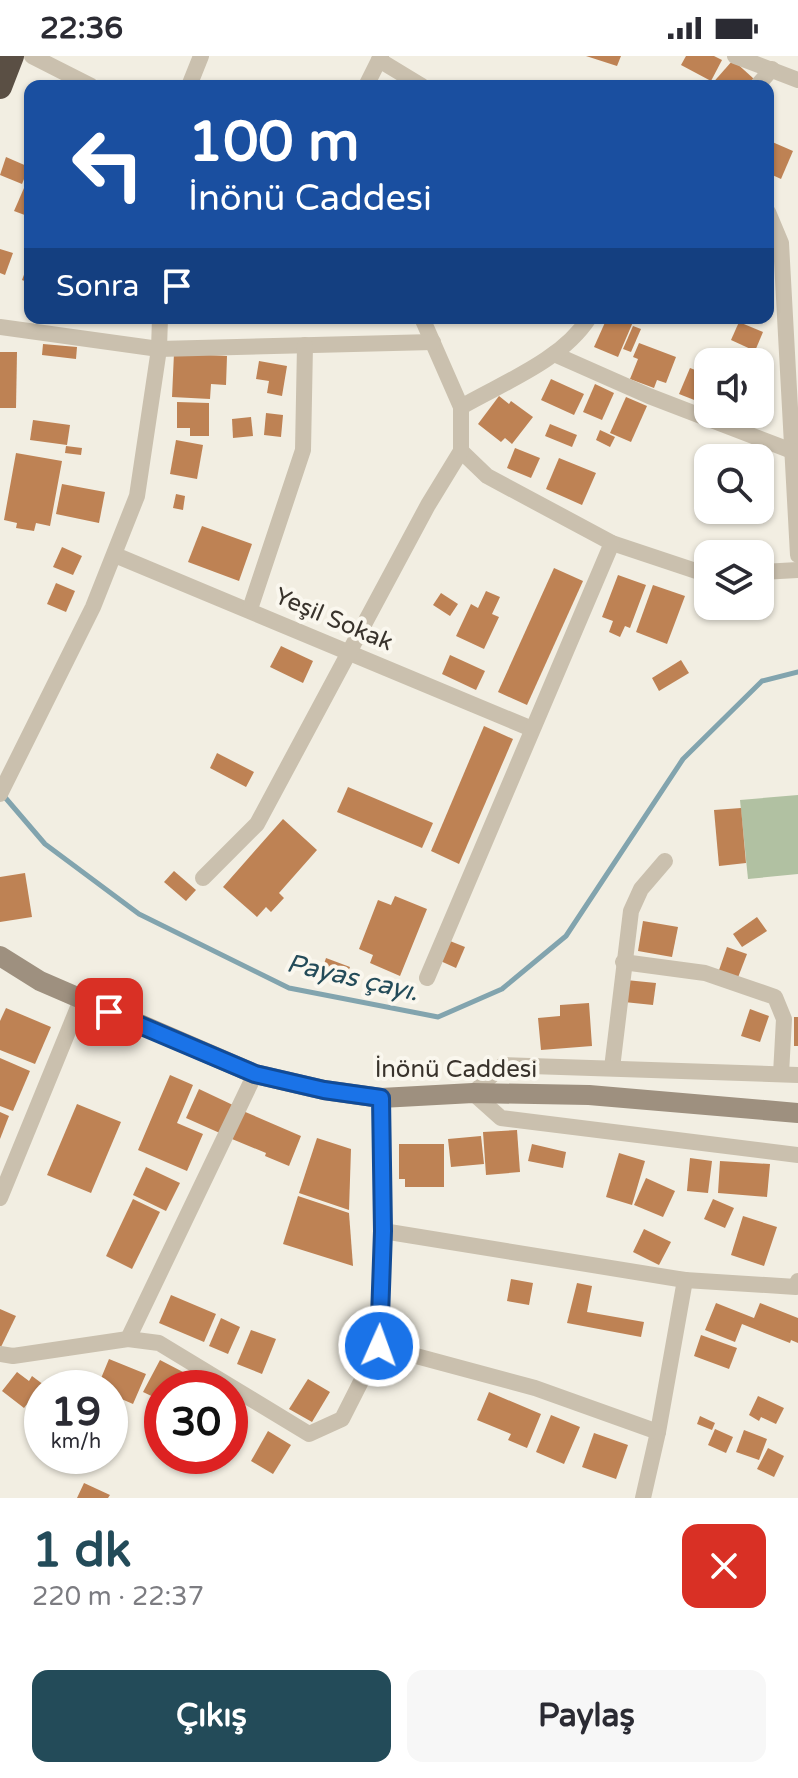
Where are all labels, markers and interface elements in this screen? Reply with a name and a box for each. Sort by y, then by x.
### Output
text: 22:36 [40,10,123,47]
text: 100 m [188,109,359,176]
icon: left [56,112,160,216]
text: İnönü Caddesi [188,177,432,220]
icon: arrive [155,264,199,308]
text: Sonra [56,268,139,305]
map controls [694,348,774,620]
button: sound [694,348,774,428]
button: search [694,444,774,524]
button: layers [694,540,774,620]
street label: Yeşil Sokak [270,582,397,657]
water label: Payas çayı. [284,947,422,1008]
pin [75,978,143,1046]
icon: arrive [87,990,131,1034]
street label: İnönü Caddesi [375,1055,537,1084]
position arrow [337,1304,421,1388]
speed limit sign: 30 [144,1370,248,1474]
text: 19 [51,1388,101,1436]
text: km/h [51,1430,101,1454]
text: 1 dk [32,1522,131,1580]
button: close [682,1524,766,1608]
text: 220 m · 22:37 [32,1581,204,1612]
button: Çıkış [32,1670,391,1762]
button: Paylaş [407,1670,766,1762]

